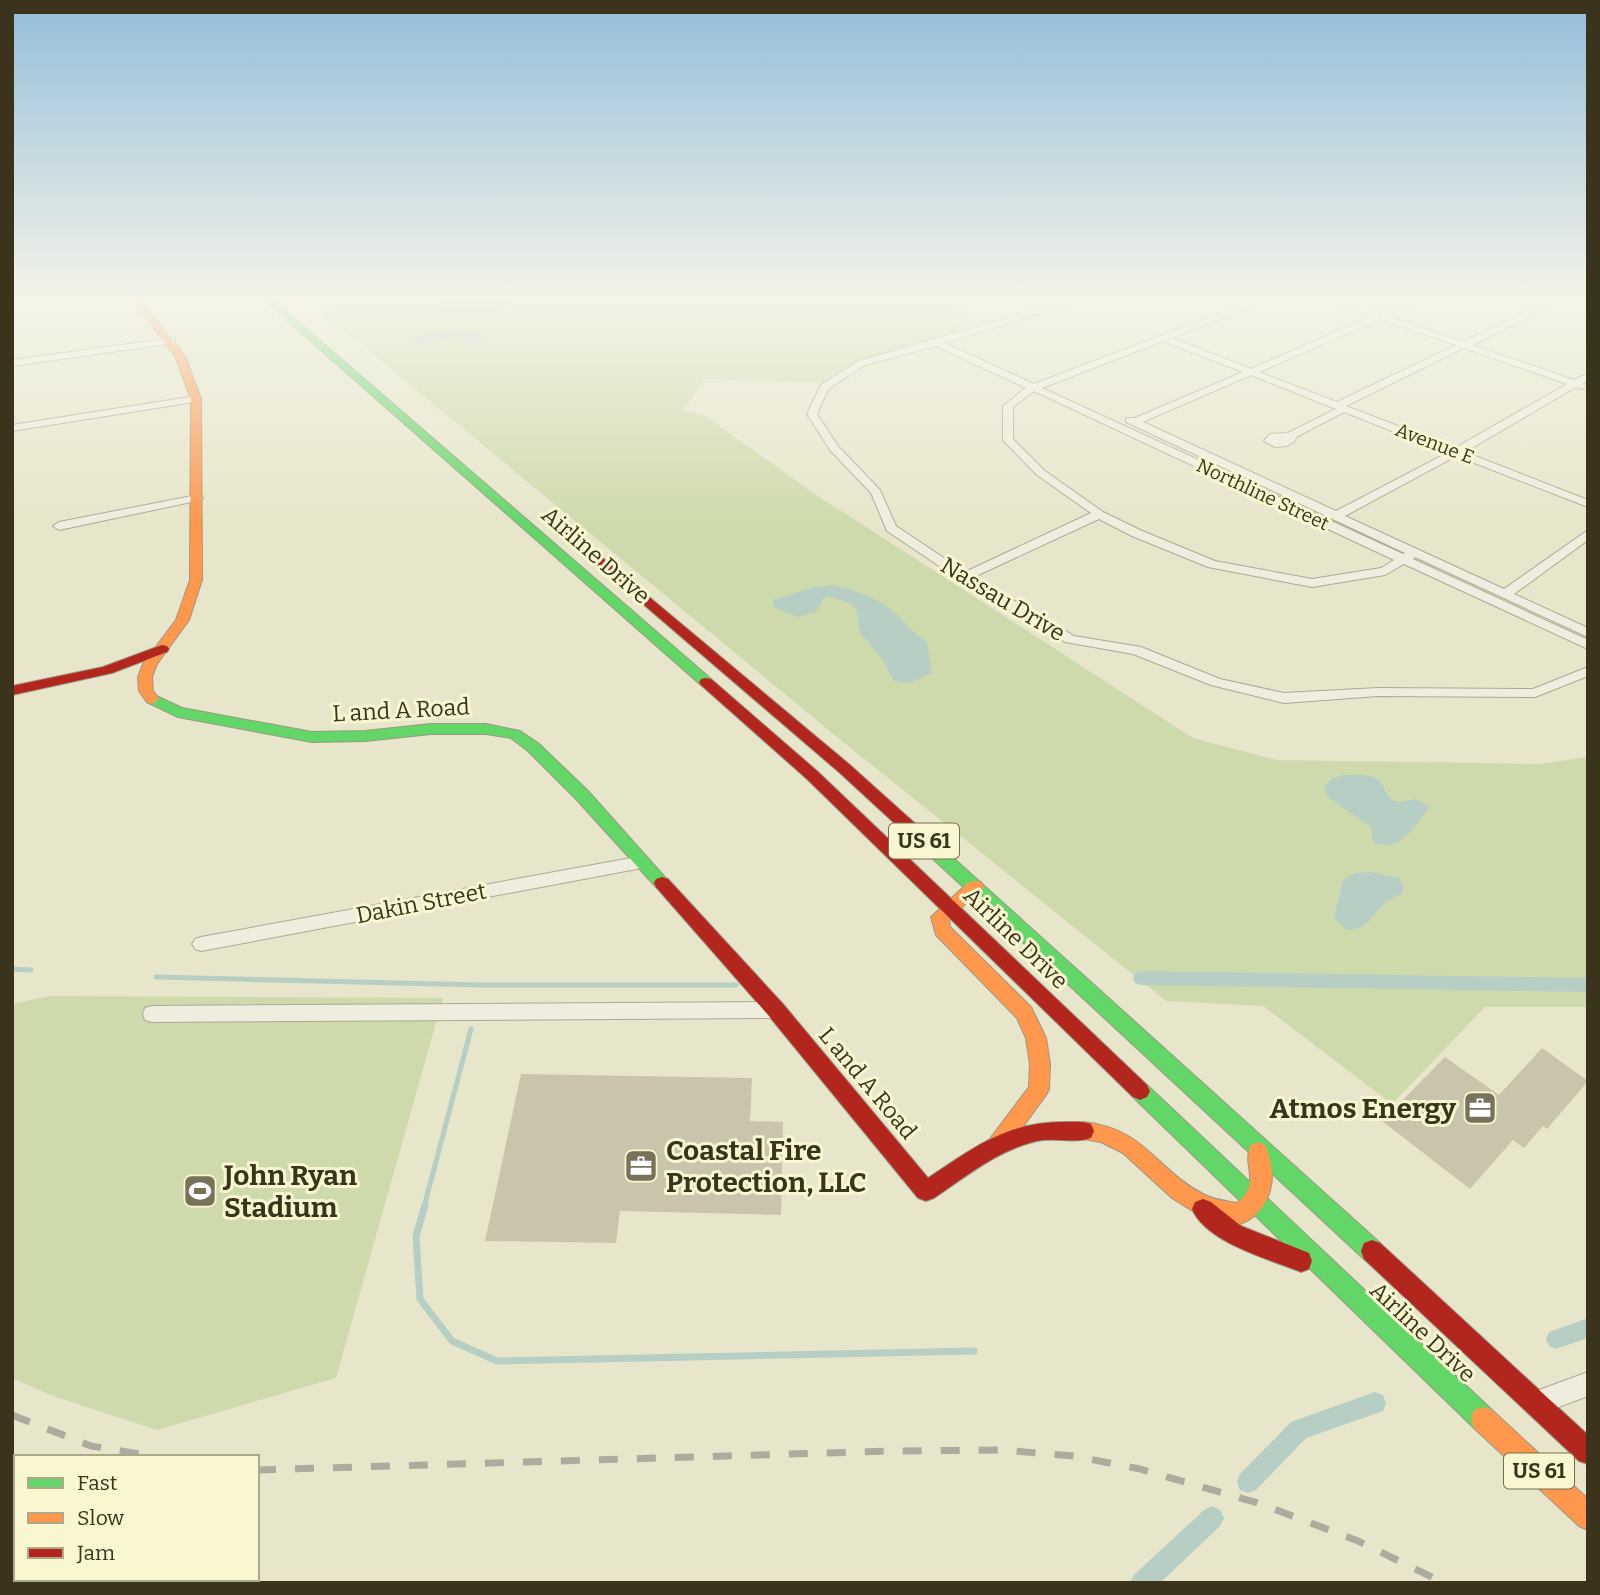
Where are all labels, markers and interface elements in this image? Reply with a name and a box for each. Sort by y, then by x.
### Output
street label: Avenue E [1392,418,1477,469]
street label: Northline Street [1193,454,1333,535]
street label: Airline Drive [536,500,656,610]
street label: Nassau Drive [936,551,1070,647]
street label: L and A Road [332,692,471,728]
road number: US 61 [889,824,959,858]
street label: Dakin Street [353,877,489,929]
street label: Airline Drive [958,881,1074,995]
street label: L and A Road [813,1021,923,1145]
office icon: Atmos Energy [1461,1089,1499,1127]
place label: Atmos Energy [1270,1092,1456,1125]
place label: Coastal Fire Protection, LLC [666,1134,866,1199]
office icon: Coastal Fire Protection, LLC [622,1147,660,1185]
place label: John Ryan Stadium [222,1159,357,1224]
sports icon: John Ryan Stadium [181,1172,219,1210]
street label: Airline Drive [1364,1276,1482,1388]
road number: US 61 [1504,1454,1574,1488]
legend [14,1455,259,1581]
text: Fast [77,1470,118,1496]
text: Slow [77,1505,124,1531]
text: Jam [76,1540,115,1566]

